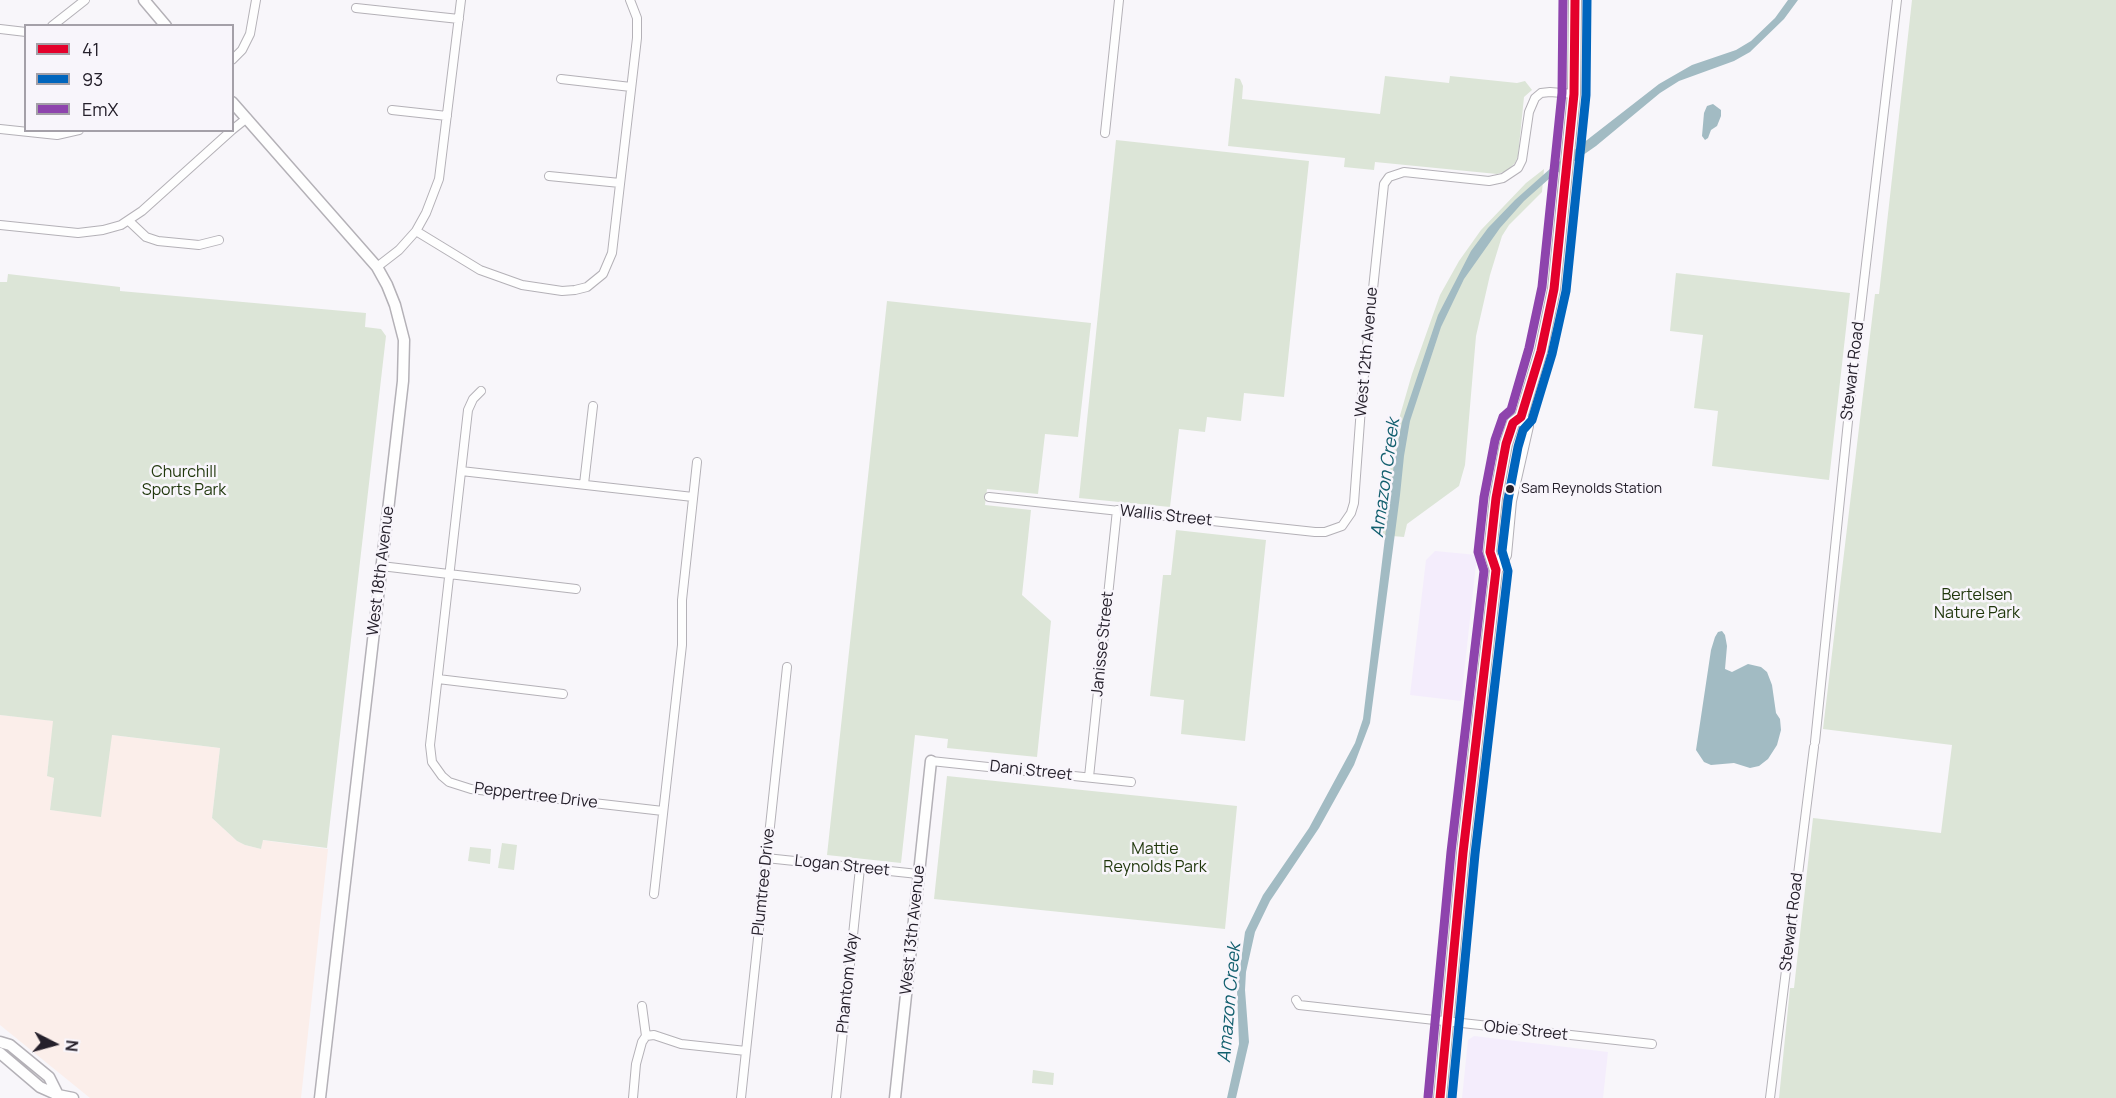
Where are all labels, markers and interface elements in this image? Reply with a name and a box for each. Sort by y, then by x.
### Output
legend [24,24,234,132]
text: 41 [82,37,100,61]
text: 93 [82,67,103,91]
text: EmX [82,97,118,121]
street label: West 12th Avenue [1352,286,1382,418]
street label: Stewart Road [1837,321,1869,421]
water label: Amazon Creek [1367,417,1405,539]
park label: Churchill Sports Park [142,463,226,501]
place label: Sam Reynolds Station [1521,481,1662,497]
marker: Sam Reynolds Station [1504,483,1516,495]
street label: Wallis Street [1119,502,1213,530]
street label: West 18th Avenue [364,505,398,637]
park label: Bertelsen Nature Park [1934,586,2020,624]
street label: Janisse Street [1088,590,1118,698]
street label: Dani Street [989,757,1073,785]
street label: Peppertree Drive [473,779,599,813]
street label: Plumtree Drive [749,827,779,937]
park label: Mattie Reynolds Park [1103,840,1207,878]
street label: Logan Street [793,851,891,881]
street label: West 13th Avenue [897,864,929,996]
street label: Stewart Road [1776,872,1808,972]
street label: Phantom Way [833,932,863,1034]
water label: Amazon Creek [1214,942,1246,1064]
north arrow [24,1014,84,1074]
street label: Obie Street [1483,1017,1569,1045]
text: N [60,1039,83,1053]

